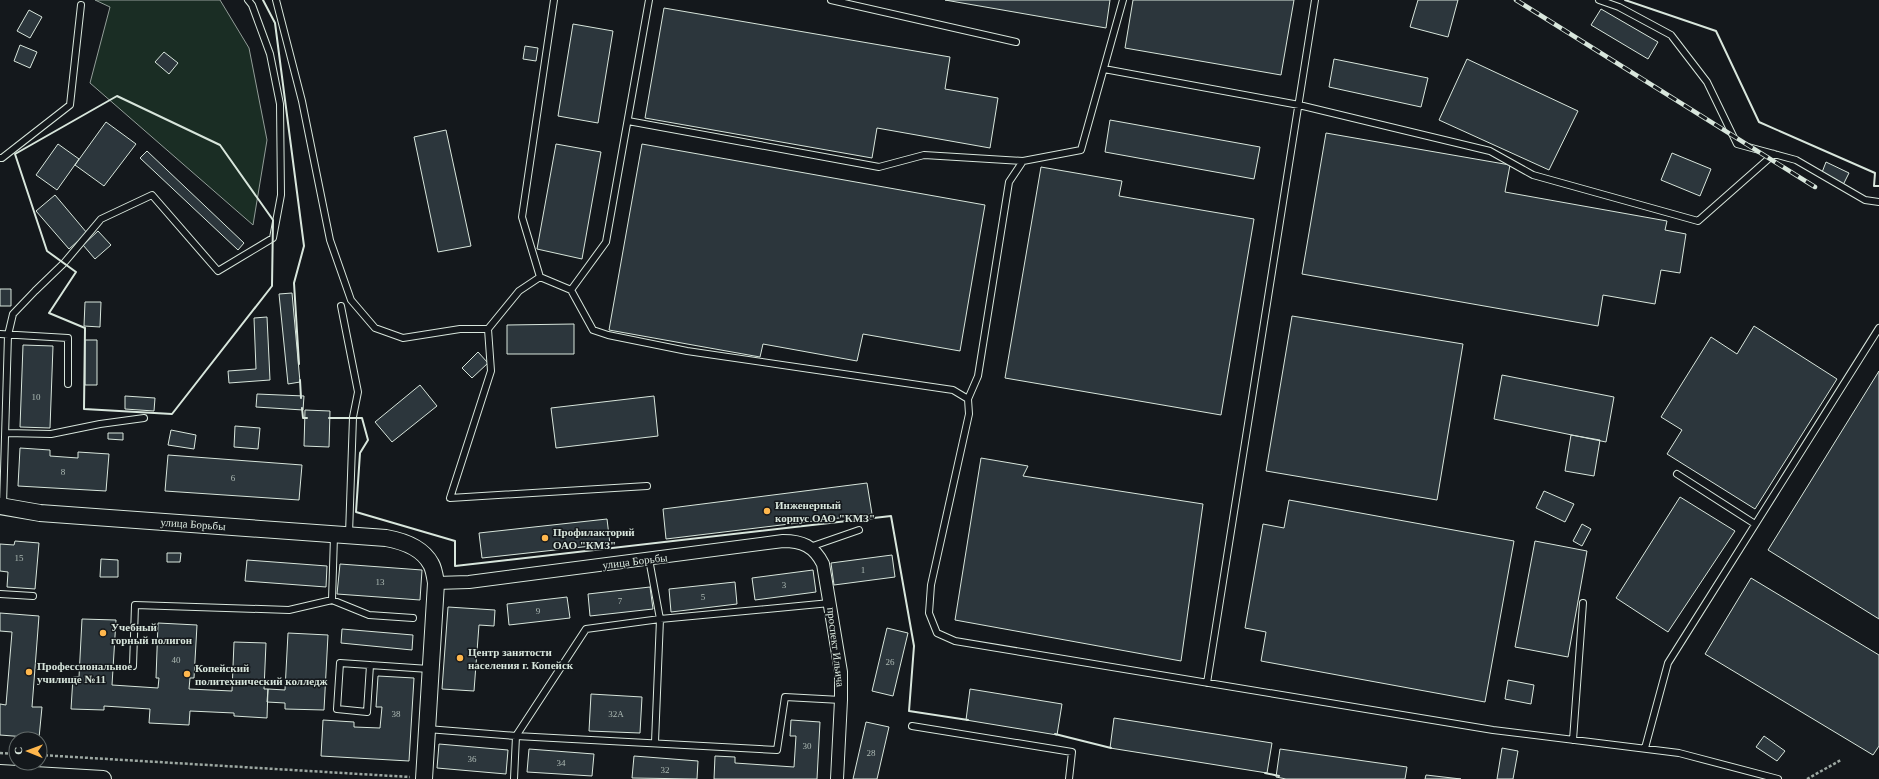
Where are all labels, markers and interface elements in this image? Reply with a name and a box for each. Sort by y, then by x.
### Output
house number: 10 [32,392,41,402]
house number: 8 [61,467,66,477]
house number: 6 [231,473,236,483]
place label: Инженерный корпус ОАО "КМЗ" [775,499,875,524]
marker: Инженерный корпус ОАО "КМЗ" [762,506,772,516]
street label: улица Борьбы [160,516,227,532]
place label: Профилакторий ОАО "КМЗ" [553,526,635,551]
marker: Профилакторий ОАО "КМЗ" [540,533,550,543]
street label: улица Борьбы [602,551,669,571]
house number: 15 [15,553,24,563]
house number: 1 [861,565,865,575]
house number: 13 [376,577,385,587]
house number: 3 [782,580,787,590]
house number: 5 [701,592,706,602]
house number: 7 [618,596,623,606]
house number: 9 [536,606,541,616]
street label: проспект Ильича [825,606,847,688]
place label: Учебный горный полигон [111,621,193,646]
marker: Учебный горный полигон [98,628,108,638]
place label: Центр занятости населения г. Копейск [468,646,574,671]
marker: Центр занятости населения г. Копейск [455,653,465,663]
house number: 40 [172,655,181,665]
house number: 26 [886,657,895,667]
place label: Профессиональное училище №11 [37,660,132,685]
place label: Копейский политехнический колледж [195,662,328,687]
marker: Профессиональное училище №11 [24,667,34,677]
marker: Копейский политехнический колледж [182,669,192,679]
house number: 38 [392,709,401,719]
house number: 32А [608,709,624,719]
north arrow [8,731,48,771]
house number: 30 [803,741,812,751]
text: С [12,747,24,755]
house number: 28 [867,748,876,758]
house number: 36 [468,754,477,764]
house number: 34 [557,758,566,768]
house number: 32 [661,765,670,775]

